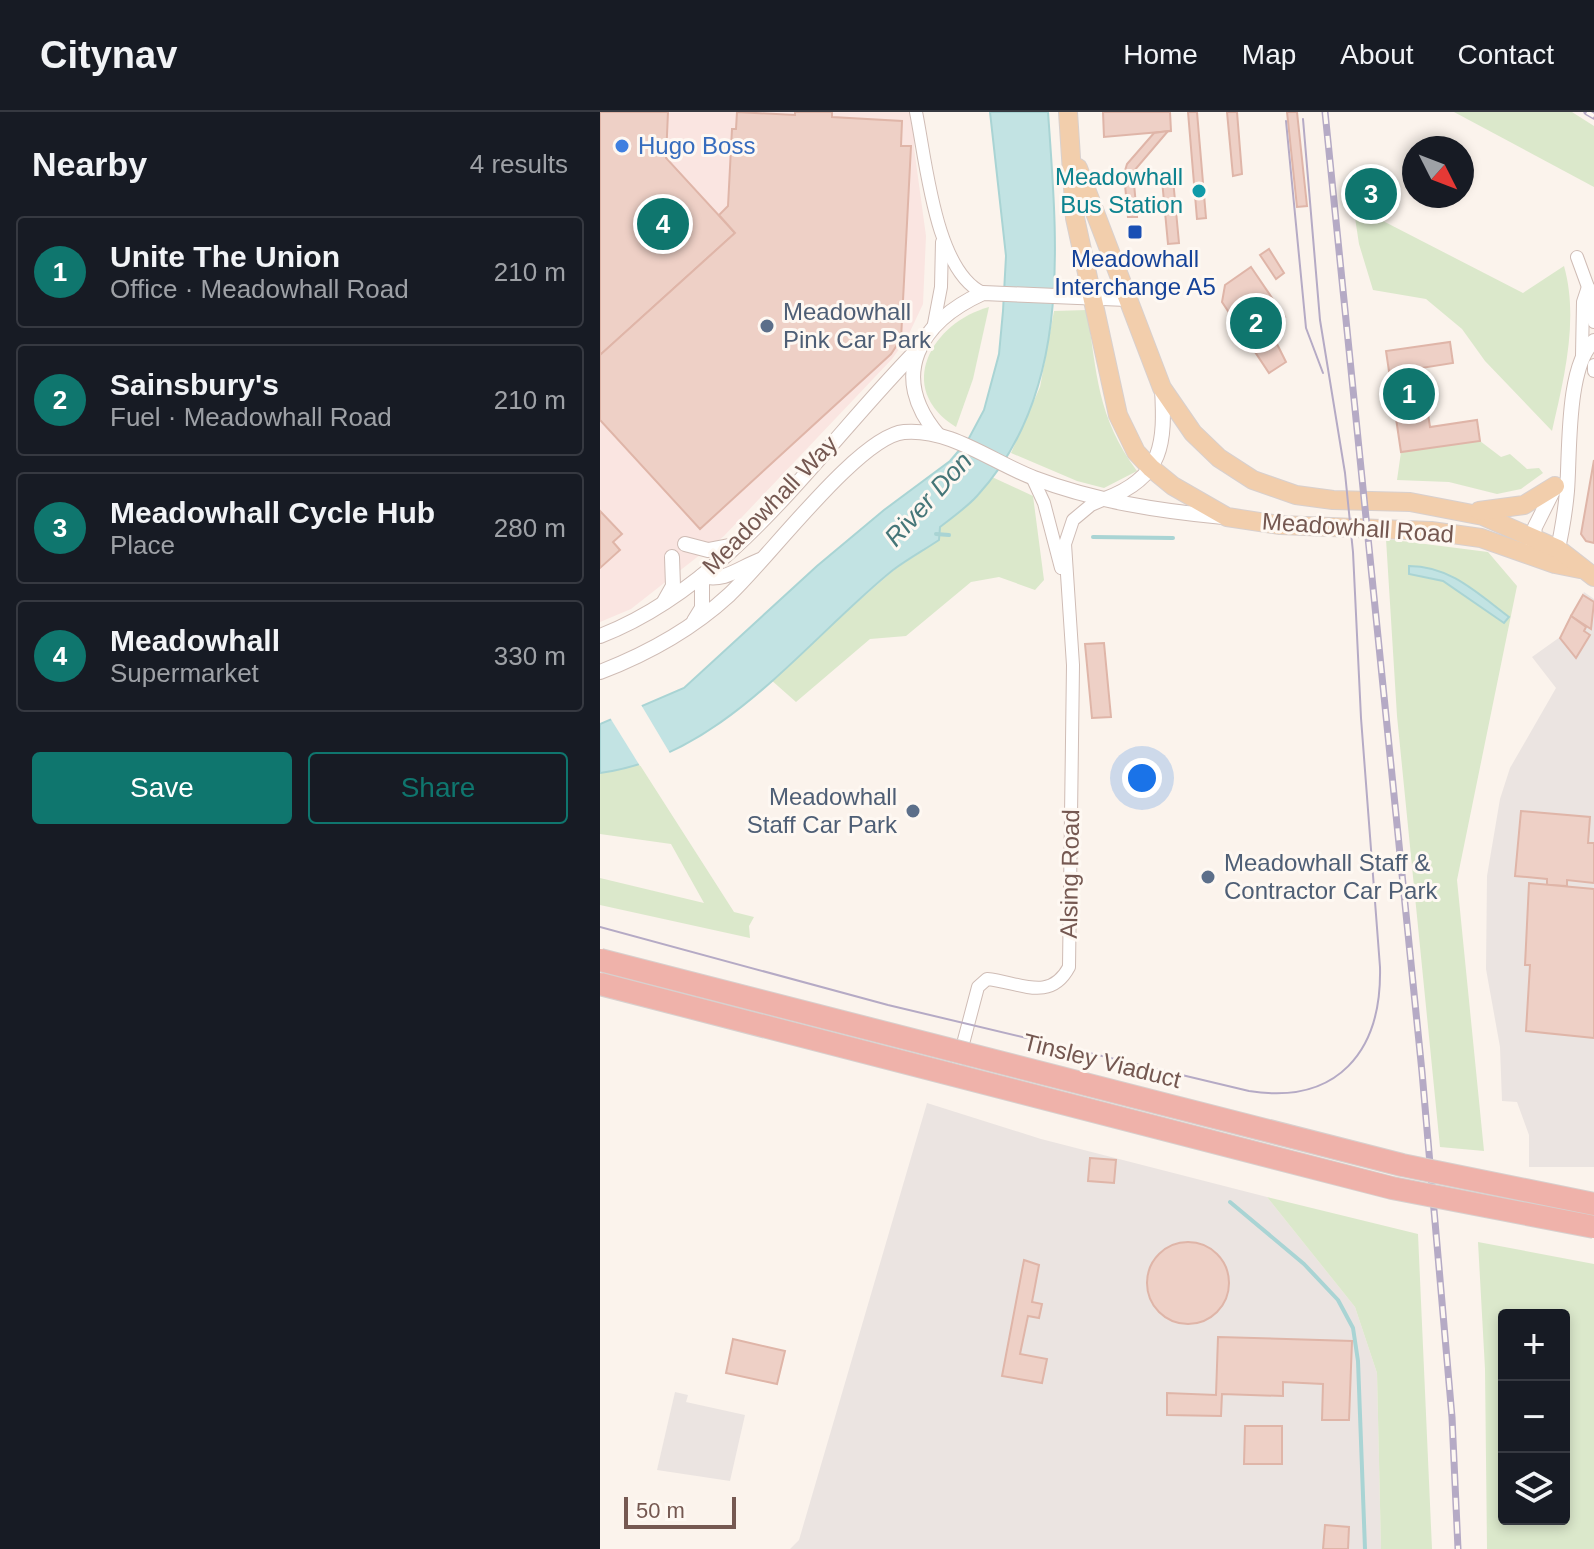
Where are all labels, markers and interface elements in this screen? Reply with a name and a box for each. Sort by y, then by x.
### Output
text: Citynav [40,34,177,76]
text: Home [1123,39,1198,70]
text: Map [1242,39,1296,70]
text: About [1340,39,1414,70]
text: Contact [1458,39,1554,70]
place label: Hugo Boss [638,132,755,159]
north arrow [1402,136,1474,208]
marker: Hugo Boss [613,137,631,155]
text: Nearby [32,145,147,183]
text: 4 results [470,149,568,179]
place label: Meadowhall Bus Station [1055,163,1183,218]
pin: 3 [1345,164,1397,224]
marker: Meadowhall Bus Station [1190,182,1208,200]
pin: 4 [637,194,689,254]
marker: Meadowhall Interchange A5 [1126,223,1144,241]
text: Unite The Union [110,240,340,273]
place label: Meadowhall Interchange A5 [1054,245,1216,300]
text: 1 [53,257,67,287]
text: 210 m [494,257,566,287]
text: Office · Meadowhall Road [110,274,409,304]
pin: 2 [1230,293,1282,353]
place label: Meadowhall Pink Car Park [783,298,932,353]
marker: Meadowhall Pink Car Park [758,317,776,335]
pin: 1 [1383,364,1435,424]
text: Sainsbury's [110,368,279,401]
text: 2 [53,385,67,415]
text: 210 m [494,385,566,415]
text: Fuel · Meadowhall Road [110,402,392,432]
street label: Meadowhall Way [697,430,843,579]
water label: River Don [878,446,978,552]
text: Meadowhall Cycle Hub [110,496,435,529]
street label: Meadowhall Road [1261,507,1455,548]
text: 3 [53,513,67,543]
text: 280 m [494,513,566,543]
text: Place [110,530,175,560]
text: Meadowhall [110,624,280,657]
text: 4 [53,641,67,671]
text: 330 m [494,641,566,671]
text: Supermarket [110,658,259,688]
button: Save [32,752,292,824]
button: Share [308,752,568,824]
your location [1122,758,1162,798]
place label: Meadowhall Staff Car Park [747,783,898,838]
marker: Meadowhall Staff Car Park [904,802,922,820]
street label: Alsing Road [1055,809,1084,939]
place label: Meadowhall Staff & Contractor Car Park [1224,849,1438,904]
marker: Meadowhall Staff & Contractor Car Park [1199,868,1217,886]
street label: Tinsley Viaduct [1021,1028,1184,1093]
map controls [1498,1309,1570,1525]
button: + [1498,1309,1570,1381]
button: − [1498,1381,1570,1453]
button: layers [1498,1453,1570,1525]
scale bar [624,1493,736,1529]
text: 50 m [636,1498,685,1523]

